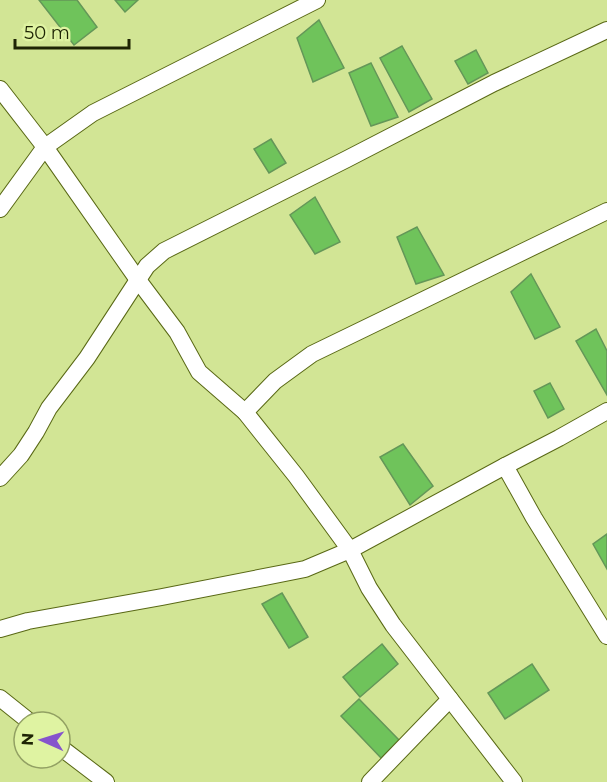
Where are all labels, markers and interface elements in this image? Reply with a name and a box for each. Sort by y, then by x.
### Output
scale bar [15,12,129,50]
text: 50 m [24,22,70,44]
north arrow [12,710,72,770]
text: N [18,732,37,746]

